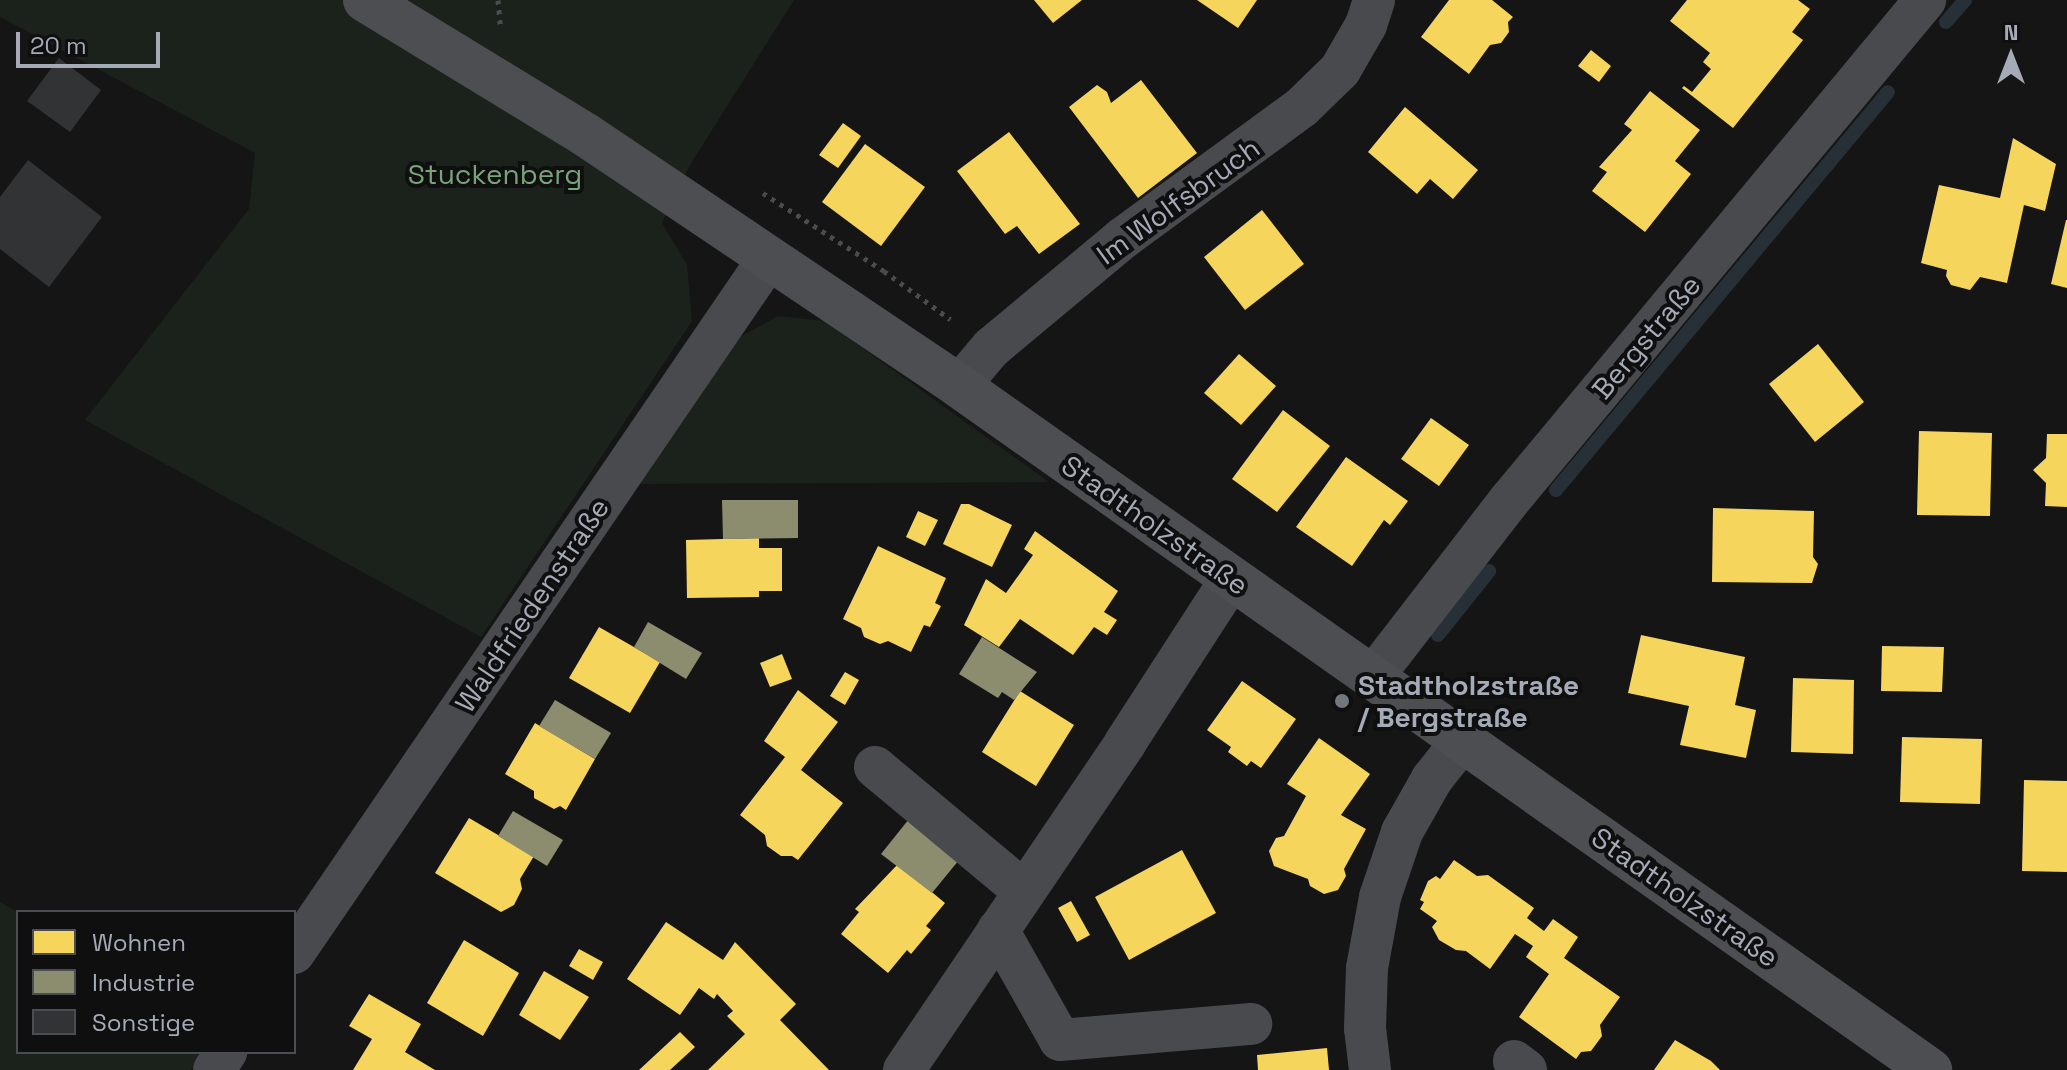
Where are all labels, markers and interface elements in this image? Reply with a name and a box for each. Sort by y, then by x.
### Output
scale bar [20,16,164,66]
north arrow [1971,16,2051,96]
text: N [2004,18,2018,46]
text: 20 m [30,30,87,61]
street label: Im Wolfsbruch [1090,131,1266,271]
park label: Stuckenberg [408,157,582,191]
street label: Bergstraße [1585,268,1707,406]
street label: Stadtholzstraße [1055,448,1255,602]
street label: Waldfriedenstraße [448,492,616,718]
place label: Stadtholzstraße / Bergstraße [1358,668,1579,734]
marker: Stadtholzstraße / Bergstraße [1333,692,1351,710]
street label: Stadtholzstraße [1585,820,1785,974]
legend [16,910,296,1054]
text: Wohnen [92,927,186,958]
text: Industrie [92,967,195,998]
text: Sonstige [92,1007,195,1038]

